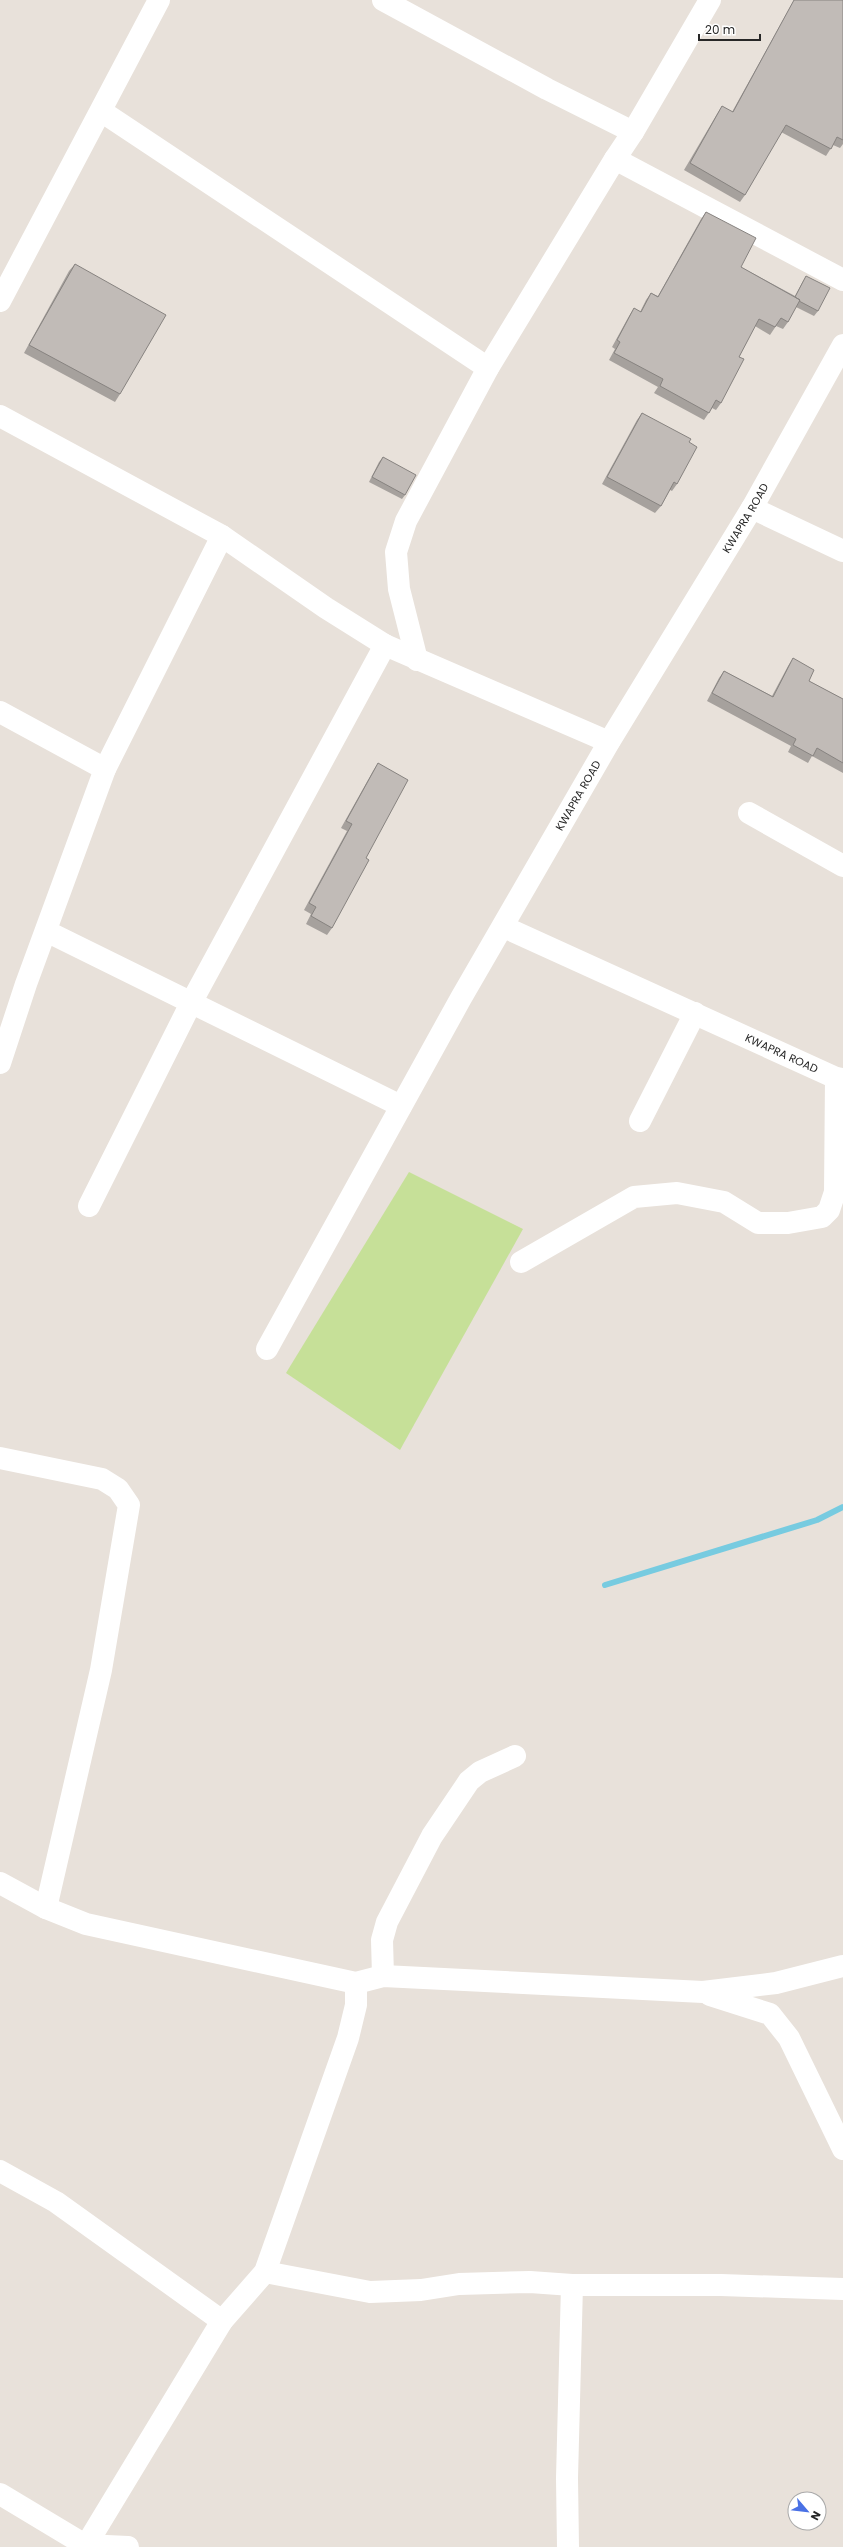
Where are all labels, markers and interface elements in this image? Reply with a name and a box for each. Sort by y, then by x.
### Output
scale bar [699,16,760,42]
text: 20 m [705,21,735,38]
street label: KWAPRA ROAD [718,480,772,556]
street label: KWAPRA ROAD [551,757,605,834]
street label: KWAPRA ROAD [742,1030,821,1077]
north arrow [787,2491,827,2531]
text: N [807,2508,825,2523]

